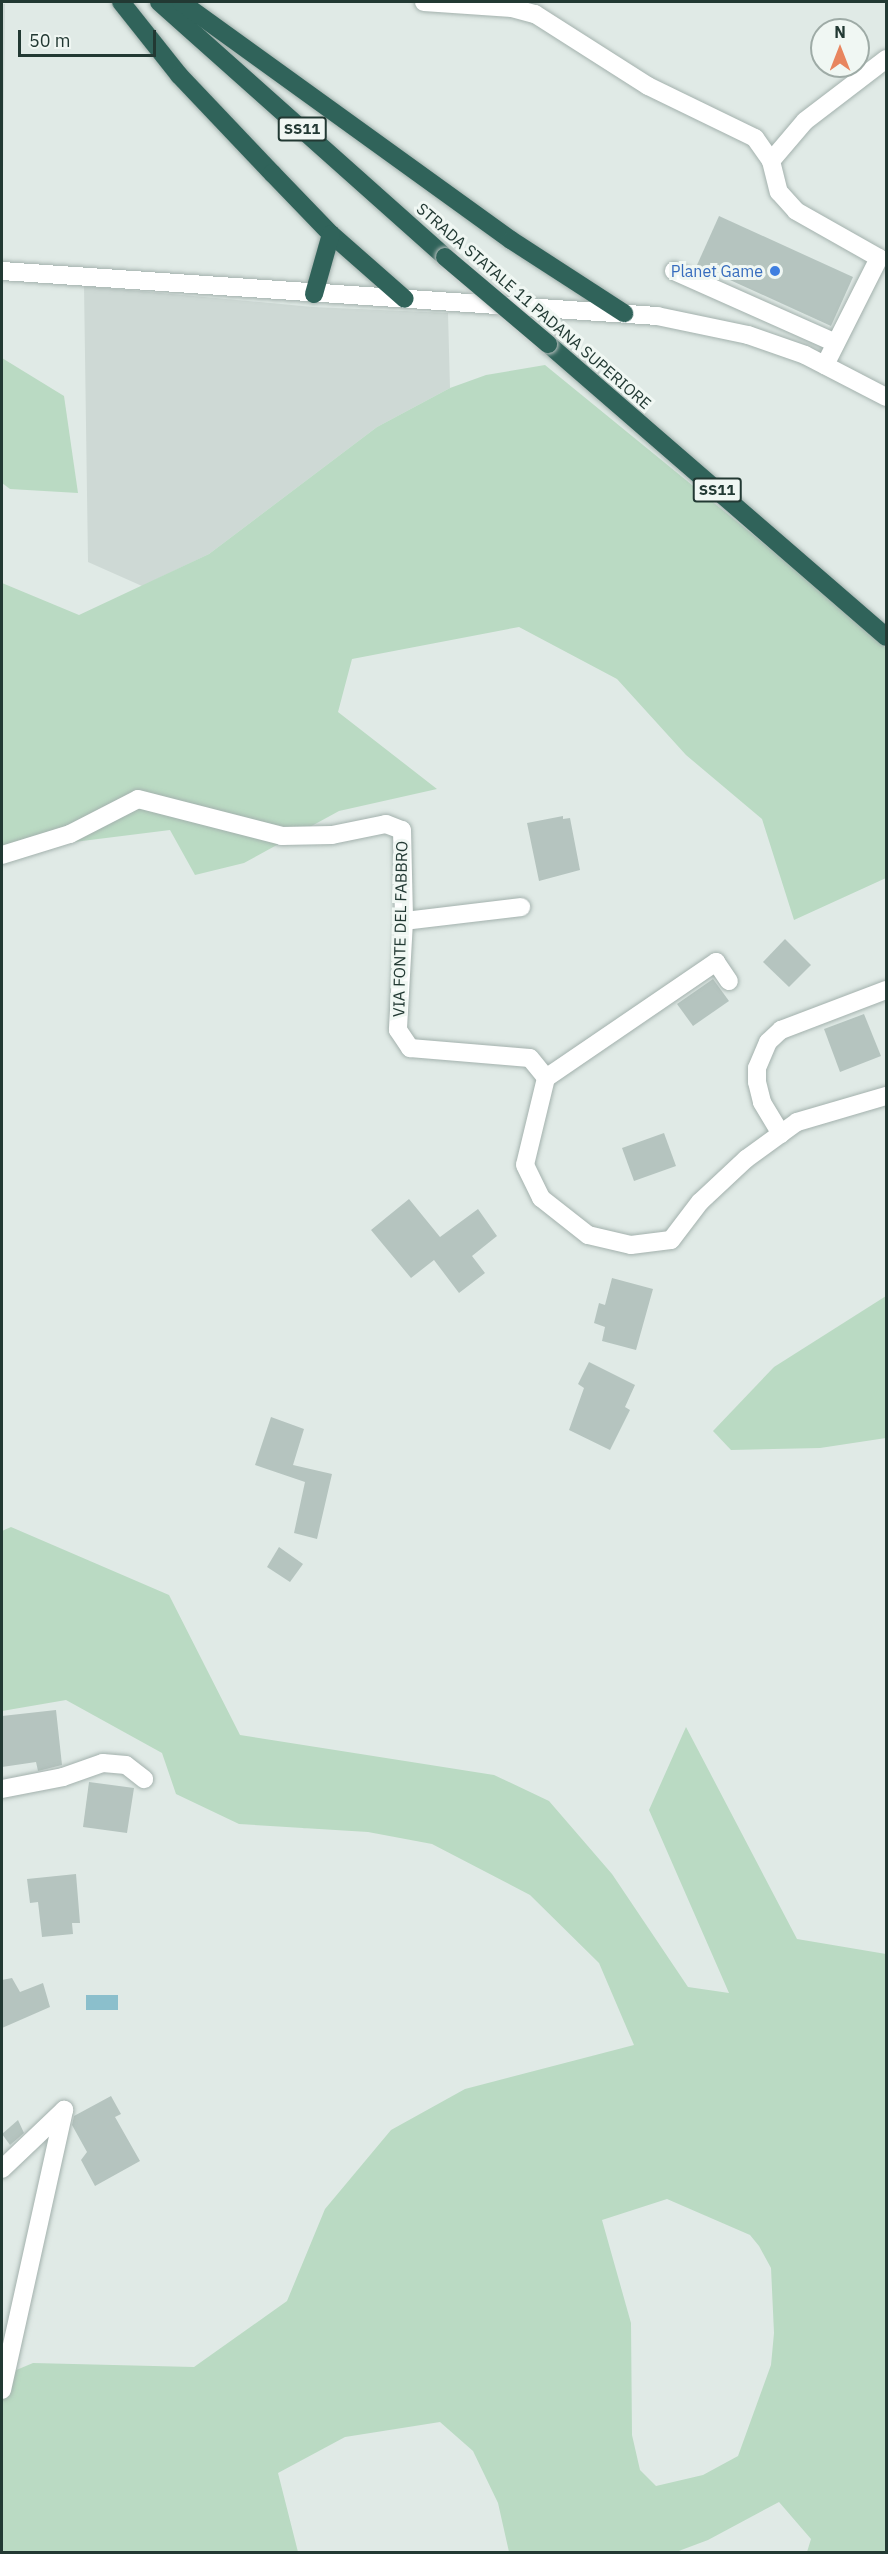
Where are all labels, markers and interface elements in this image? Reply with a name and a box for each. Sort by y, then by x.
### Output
scale bar [21,18,159,56]
north arrow [810,18,870,78]
text: N [834,22,846,42]
text: 50 m [29,29,71,52]
road number: SS11 [276,117,328,141]
street label: STRADA STATALE 11 PADANA SUPERIORE [413,199,655,413]
place label: Planet Game [671,261,763,281]
marker: Planet Game [768,264,782,278]
road number: SS11 [692,478,742,502]
street label: VIA FONTE DEL FABBRO [389,841,411,1017]

